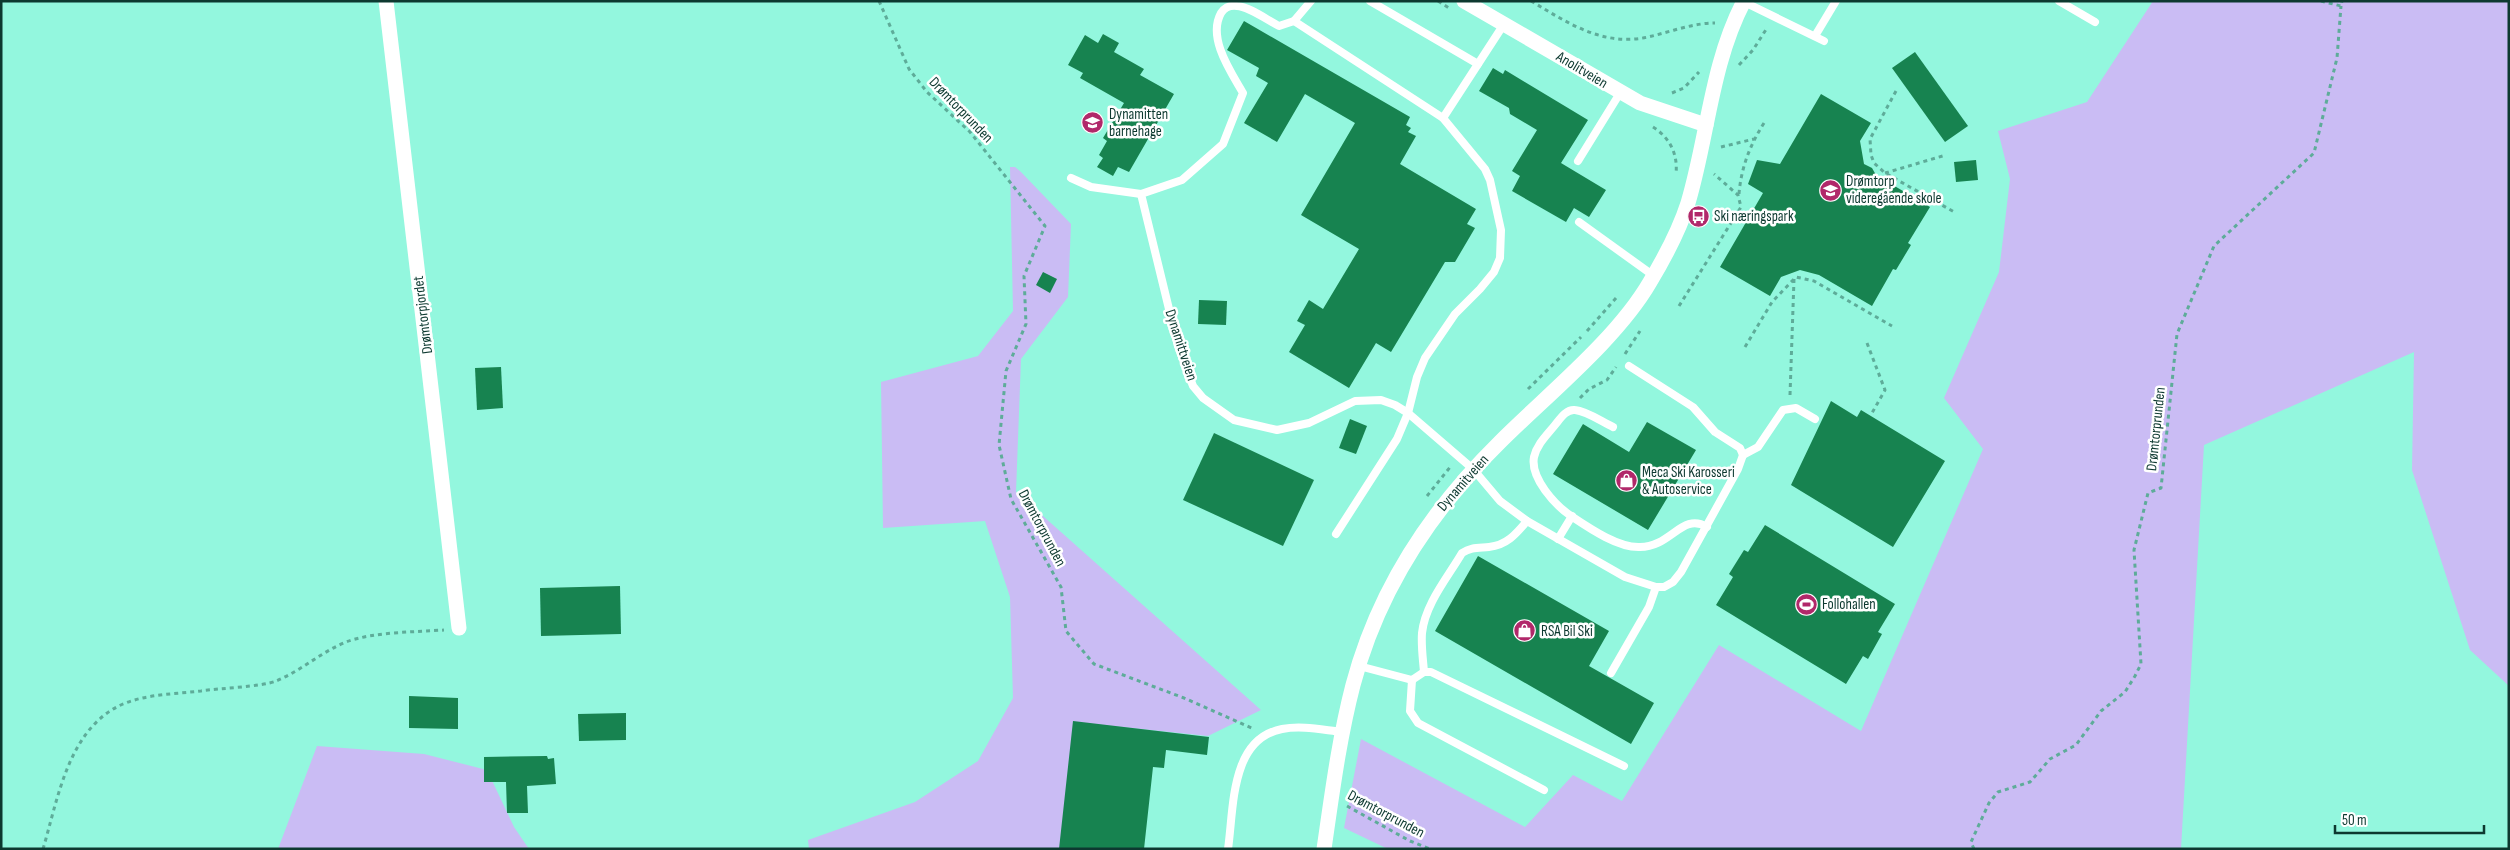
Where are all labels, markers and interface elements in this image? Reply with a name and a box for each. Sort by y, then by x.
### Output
street label: Anolitveien [1552,47,1611,93]
street label: Drømtorprunden [925,73,997,147]
place label: Dynamitten barnehage [1109,105,1168,141]
school or university icon: Dynamitten barnehage [1081,111,1105,135]
place label: Drømtorp videregående skole [1846,172,1942,208]
school or university icon: Drømtorp videregående skole [1818,178,1842,202]
bus stop icon: Ski næringspark [1686,204,1710,228]
place label: Ski næringspark [1714,207,1794,226]
street label: Drømtorpjordet [409,275,437,355]
street label: Dynamittveien [1161,307,1201,383]
street label: Drømtorprunden [2142,386,2170,472]
street label: Dynamitveien [1433,451,1493,515]
place label: Meca Ski Karosseri & Autoservice [1642,463,1735,499]
shop icon: Meca Ski Karosseri & Autoservice [1614,469,1638,493]
street label: Drømtorprunden [1014,486,1070,570]
sports icon: Follohallen [1794,592,1818,616]
place label: Follohallen [1822,595,1876,614]
shop icon: RSA Bil Ski [1513,619,1537,643]
place label: RSA Bil Ski [1541,622,1593,641]
street label: Drømtorprunden [1344,786,1428,842]
scale bar [2335,802,2484,834]
text: 50 m [2342,811,2367,830]

